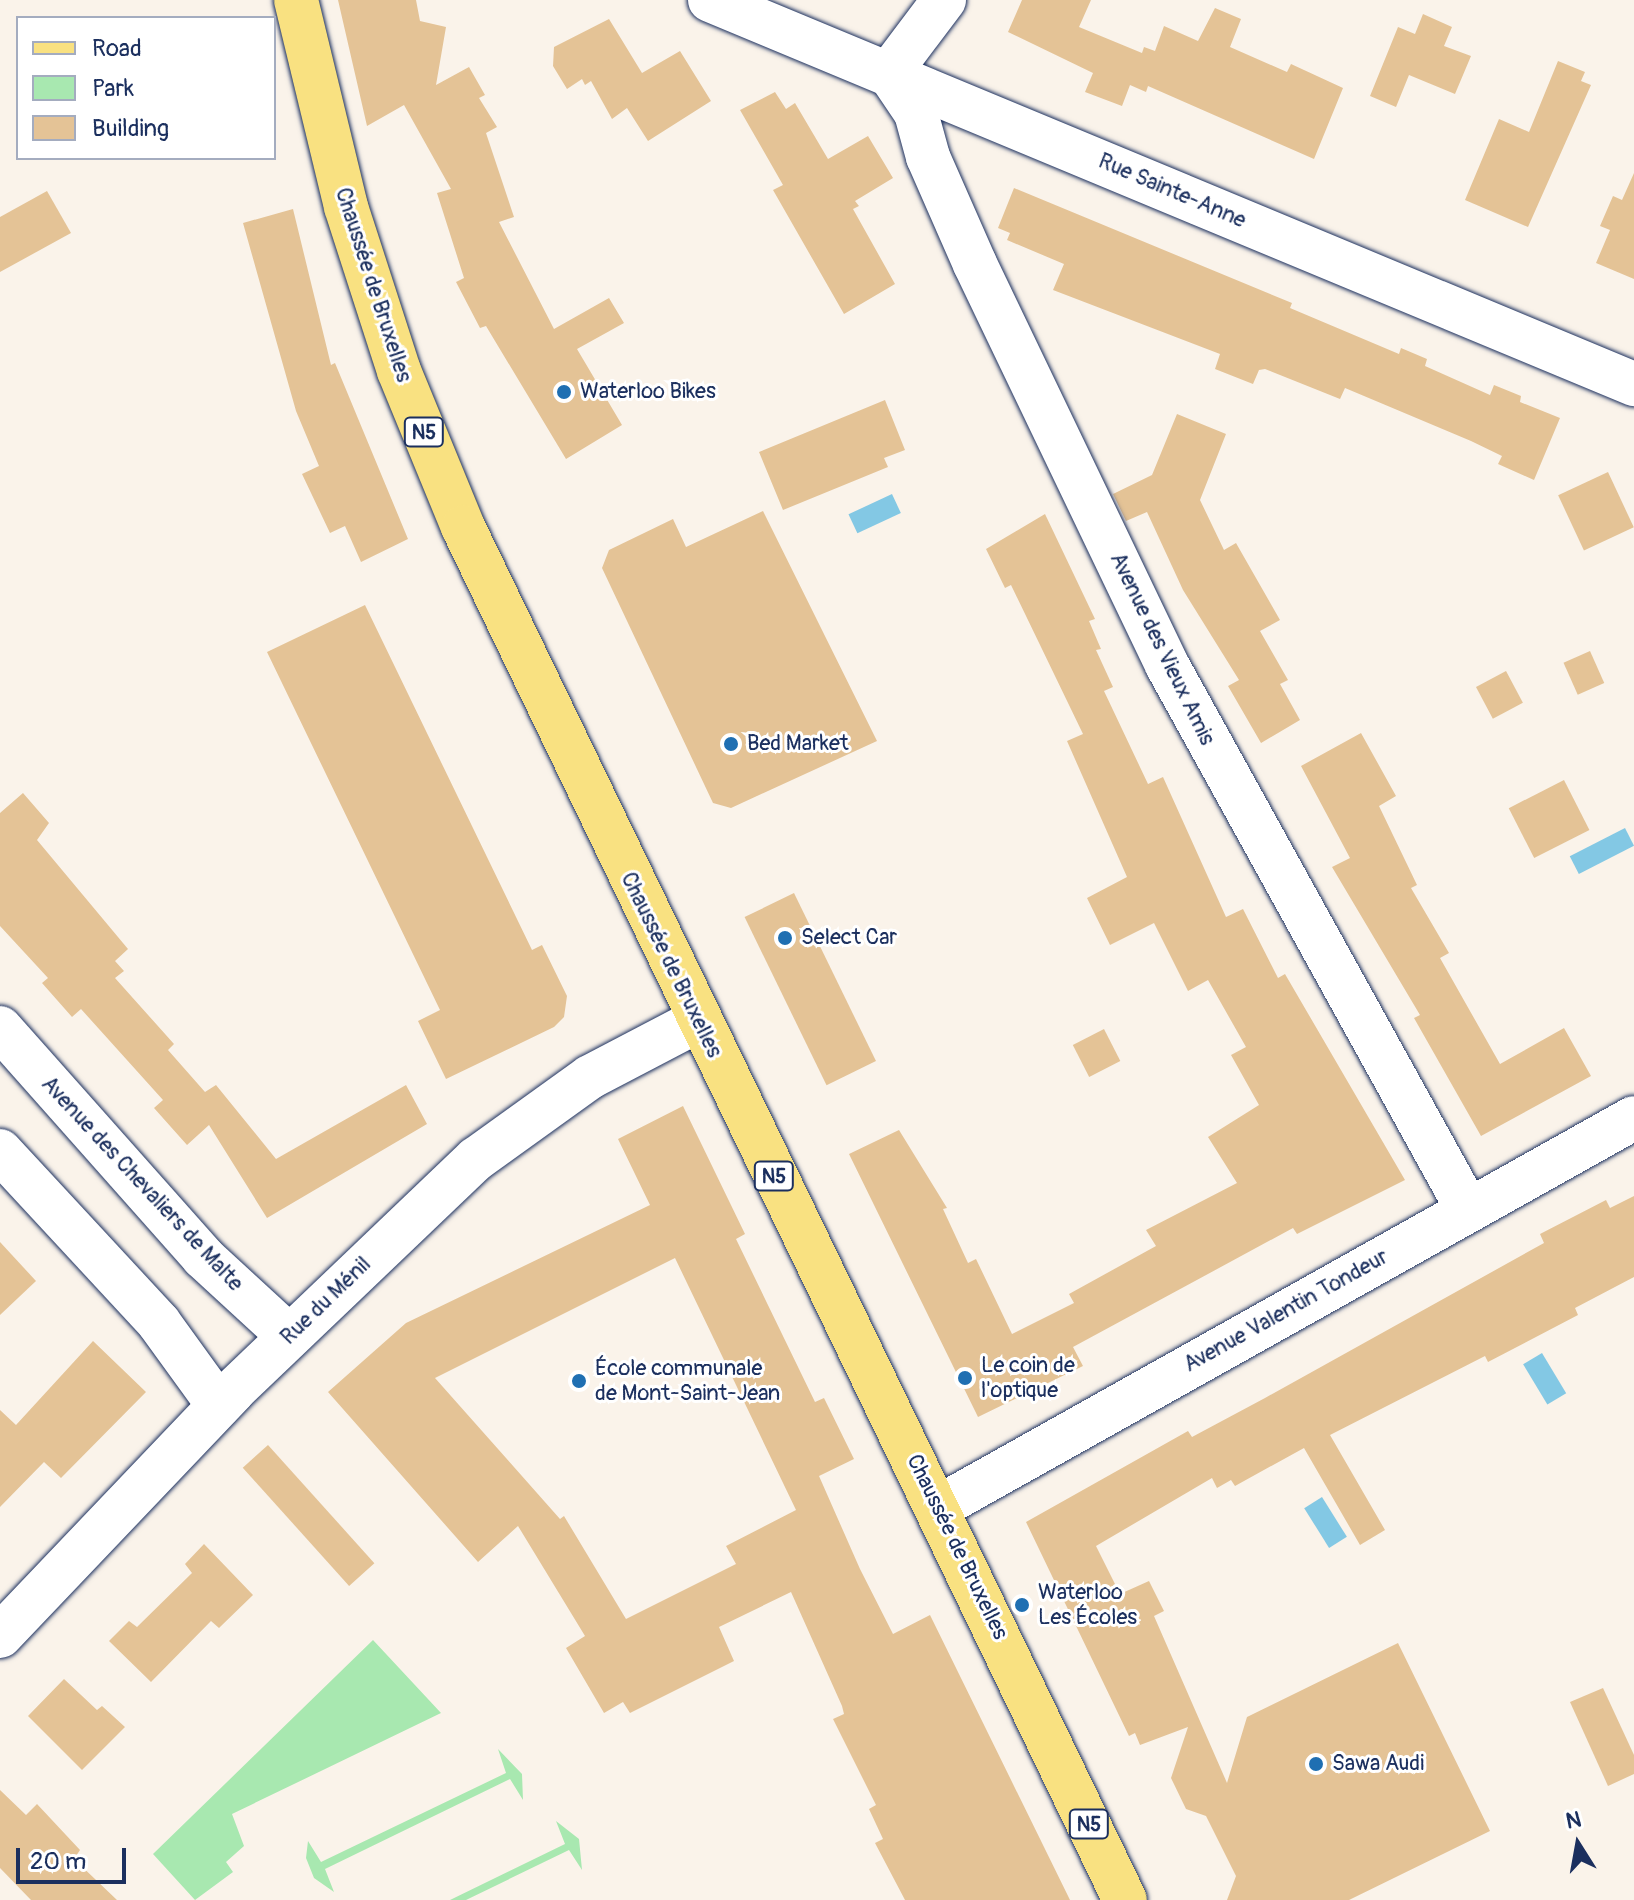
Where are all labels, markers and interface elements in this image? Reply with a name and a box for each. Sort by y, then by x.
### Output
legend [16,16,276,160]
text: Road [92,34,142,63]
text: Park [92,74,134,103]
text: Building [92,114,169,143]
street label: Rue Sainte-Anne [1094,148,1250,234]
street label: Chaussée de Bruxelles [329,185,417,385]
place label: Waterloo Bikes [580,379,716,405]
marker: Waterloo Bikes [555,383,573,401]
road number: N5 [402,416,446,448]
street label: Avenue des Vieux Amis [1104,548,1220,750]
place label: Bed Market [747,731,849,757]
marker: Bed Market [722,735,740,753]
street label: Chaussée de Bruxelles [615,868,727,1062]
place label: Select Car [801,925,897,951]
marker: Select Car [776,929,794,947]
street label: Avenue des Chevaliers de Malte [36,1071,248,1297]
road number: N5 [752,1160,796,1192]
street label: Avenue Valentin Tondeur [1179,1244,1393,1378]
street label: Rue du Ménil [275,1251,377,1351]
place label: Le coin de l'optique [981,1352,1075,1404]
place label: École communale de Mont-Saint-Jean [595,1355,780,1406]
marker: Le coin de l'optique [956,1369,974,1387]
marker: École communale de Mont-Saint-Jean [570,1372,588,1390]
street label: Chaussée de Bruxelles [901,1450,1013,1644]
place label: Waterloo Les Écoles [1038,1579,1137,1630]
marker: Waterloo Les Écoles [1013,1596,1031,1614]
place label: Sawa Audi [1332,1751,1424,1777]
marker: Sawa Audi [1307,1755,1325,1773]
north arrow [1538,1804,1618,1884]
text: N [1563,1805,1583,1836]
road number: N5 [1067,1808,1111,1840]
scale bar [20,1832,130,1882]
text: 20 m [30,1847,86,1876]

